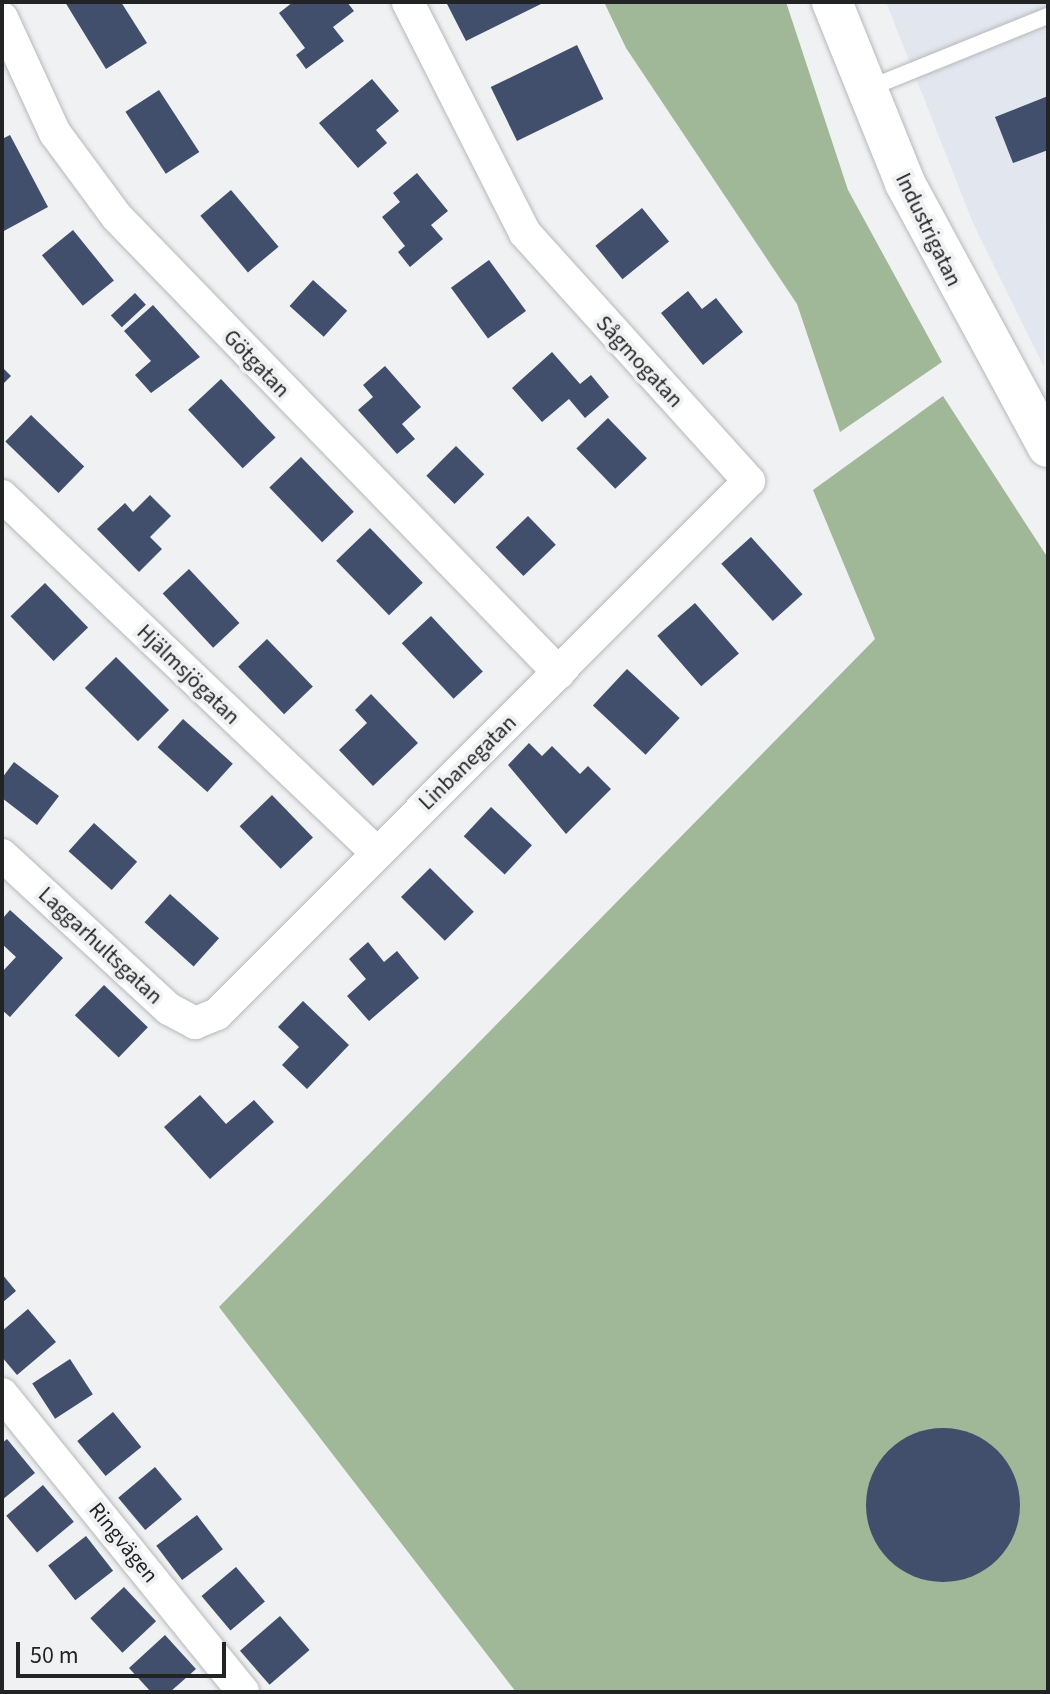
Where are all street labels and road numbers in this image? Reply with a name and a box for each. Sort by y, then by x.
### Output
street label: Industrigatan [889,169,967,291]
street label: Sågmogatan [590,311,688,413]
street label: Götgatan [217,325,295,403]
street label: Hjälmsjögatan [131,619,245,731]
street label: Linbanegatan [414,710,522,816]
street label: Laggarhultsgatan [33,882,167,1010]
street label: Ringvägen [83,1498,163,1588]

